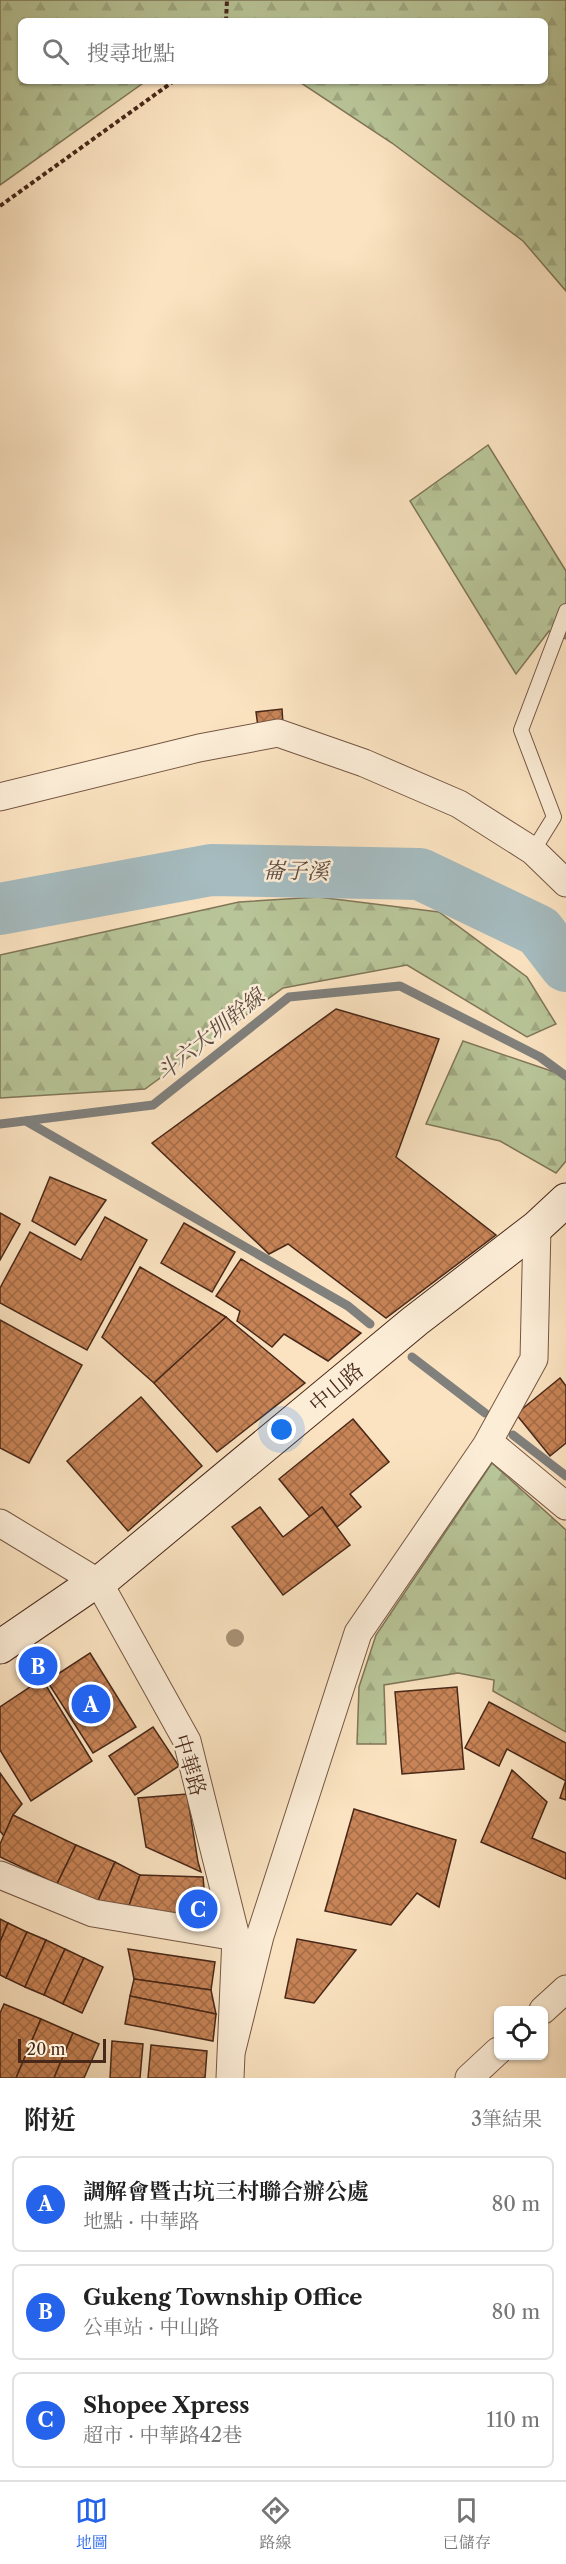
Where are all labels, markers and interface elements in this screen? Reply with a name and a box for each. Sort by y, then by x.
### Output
search box [18,18,548,84]
icon: search [39,35,72,68]
text: 搜尋地點 [87,40,175,67]
water label: 崙子溪 [263,857,331,885]
water label: 斗六大圳幹線 [150,982,271,1087]
street label: 中山路 [304,1357,368,1417]
your location [267,1415,296,1444]
pin: B [18,1644,57,1688]
pin: A [72,1682,110,1726]
street label: 中華路 [169,1731,211,1799]
pin: C [178,1886,218,1932]
map controls [494,2006,548,2060]
button: locate [494,2006,548,2060]
scale bar [18,2036,106,2064]
text: 20 m [27,2039,66,2059]
text: 附近 [24,2104,76,2136]
text: 3筆結果 [471,2107,542,2131]
text: 調解會暨古坑三村聯合辦公處 [83,2178,369,2205]
text: A [38,2192,53,2216]
text: 80 m [492,2192,540,2216]
text: 地點 · 中華路 [83,2209,199,2233]
text: Gukeng Township Office [83,2284,363,2311]
text: B [38,2300,53,2324]
text: 80 m [492,2300,540,2324]
text: 公車站 · 中山路 [83,2315,219,2339]
text: Shopee Xpress [83,2392,249,2419]
text: C [37,2408,54,2432]
text: 110 m [487,2408,540,2432]
text: 超市 · 中華路42巷 [83,2423,242,2447]
tab: 地圖 [75,2494,108,2553]
tab: 路線 [259,2494,292,2553]
tab: 已儲存 [443,2494,491,2553]

